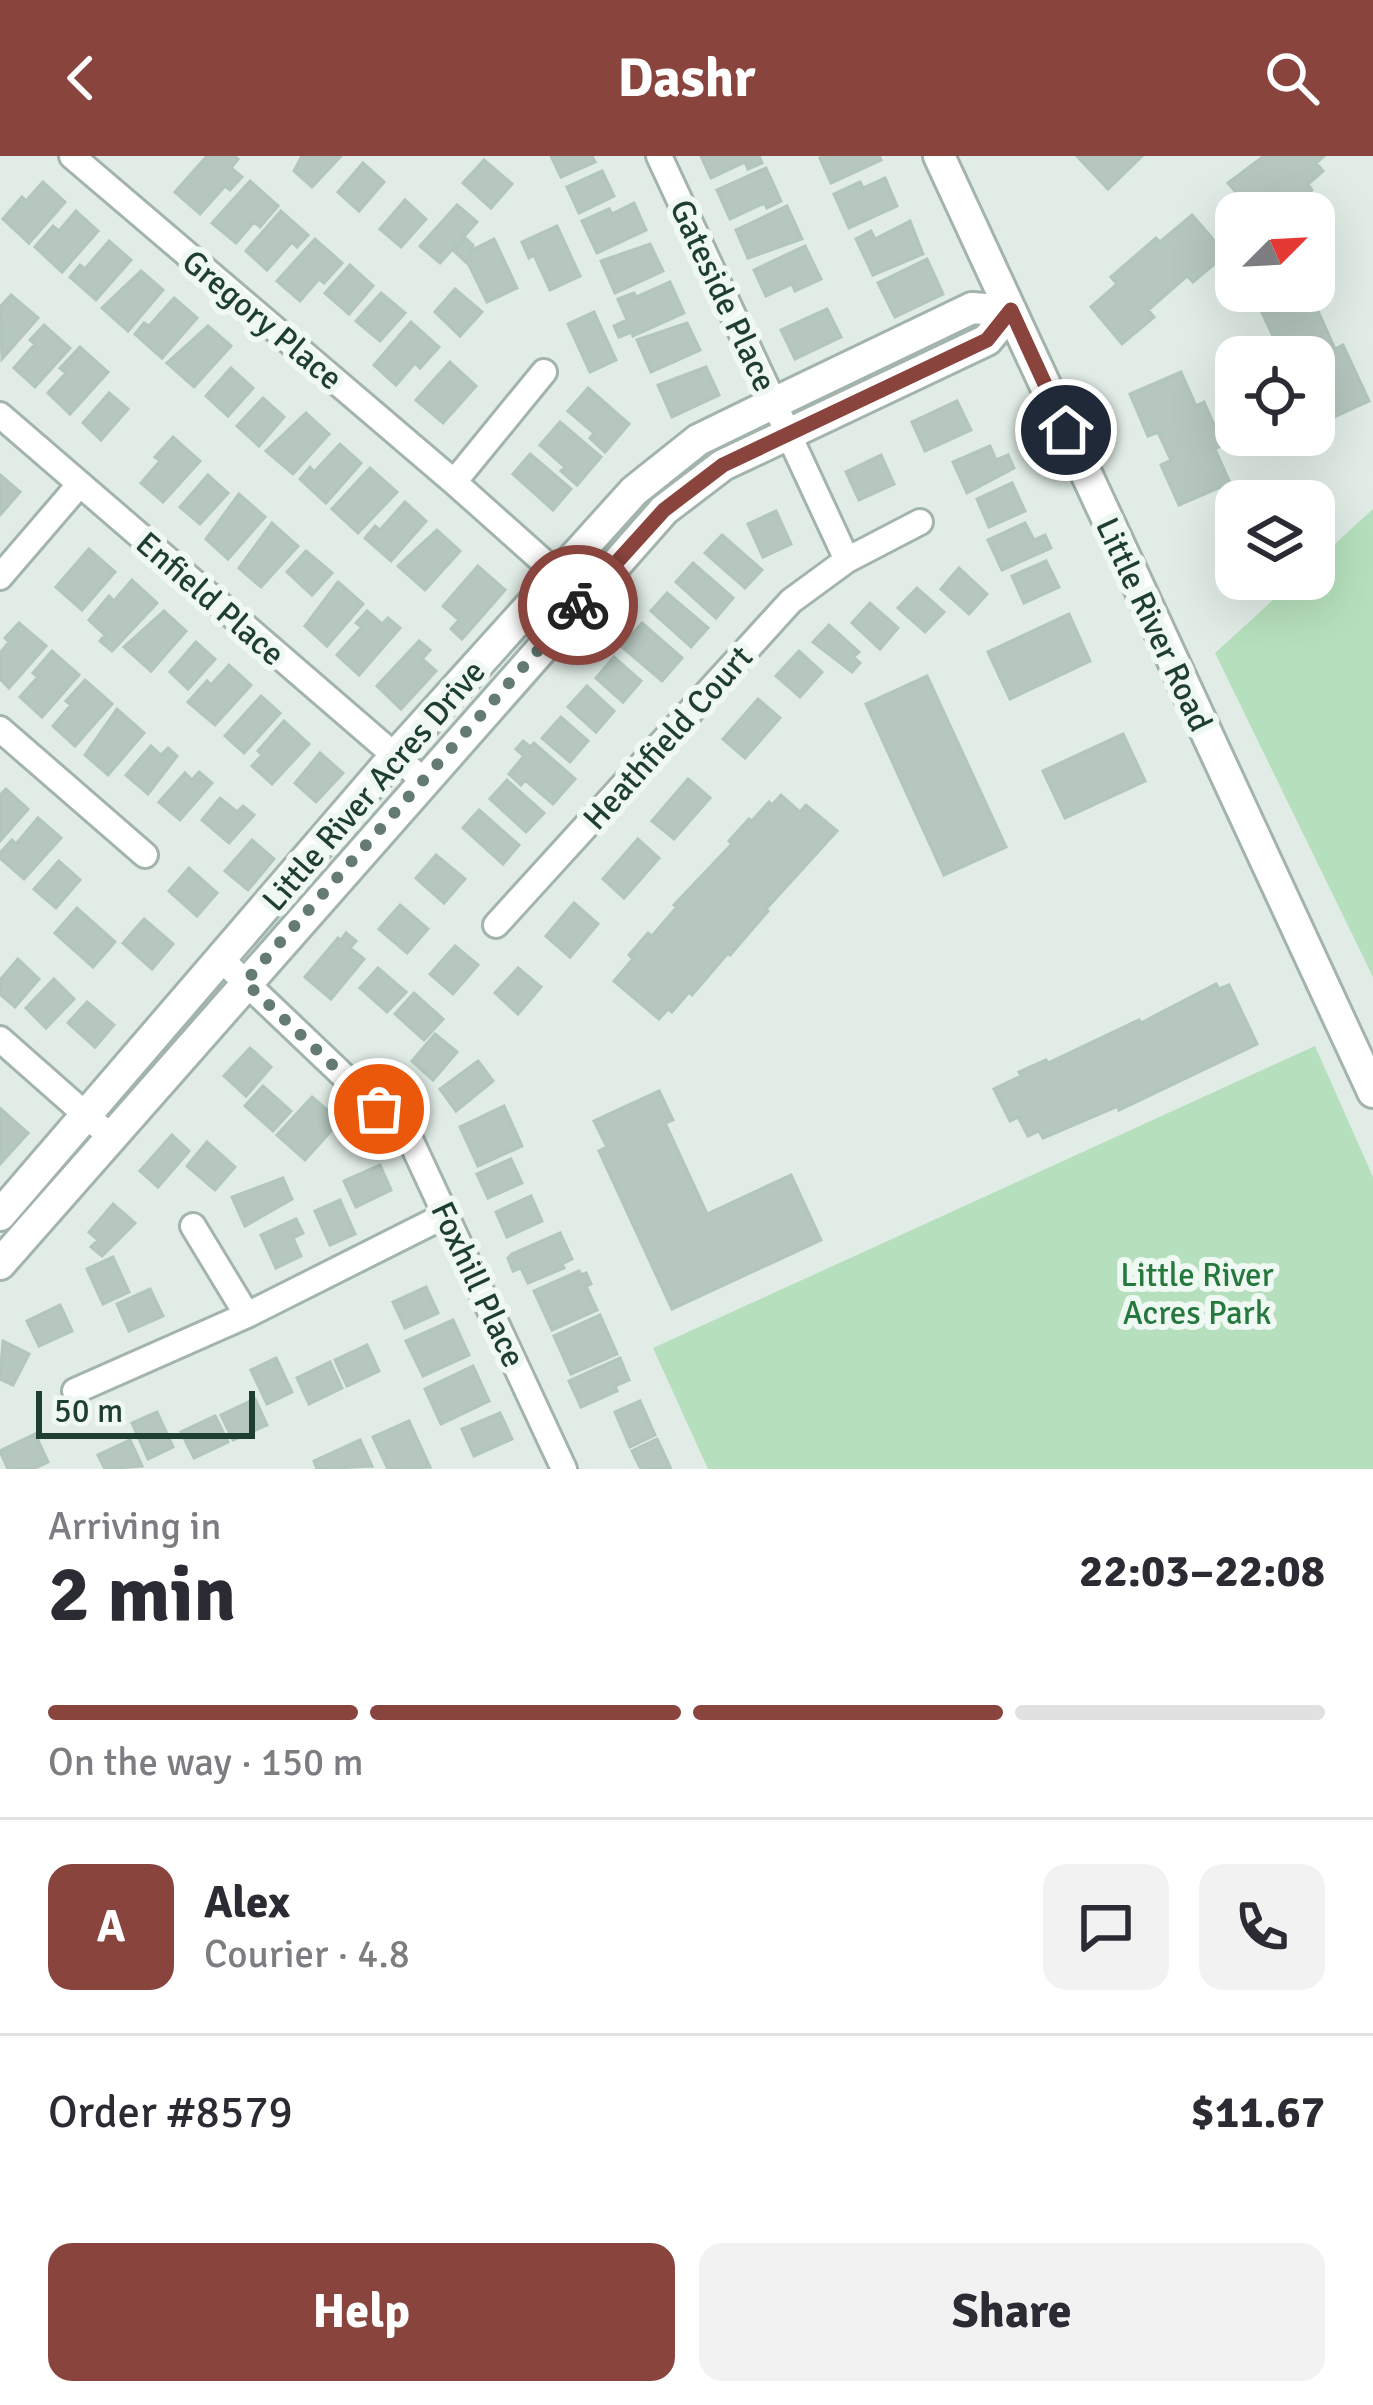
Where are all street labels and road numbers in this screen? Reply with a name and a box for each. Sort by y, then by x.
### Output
street label: Gateside Place [660,193,785,398]
street label: Gregory Place [174,241,350,399]
street label: Little River Road [1086,511,1221,738]
street label: Enfield Place [127,523,293,675]
street label: Heathfield Court [575,637,762,839]
street label: Little River Acres Drive [254,652,494,920]
street label: Foxhill Place [421,1195,534,1374]

